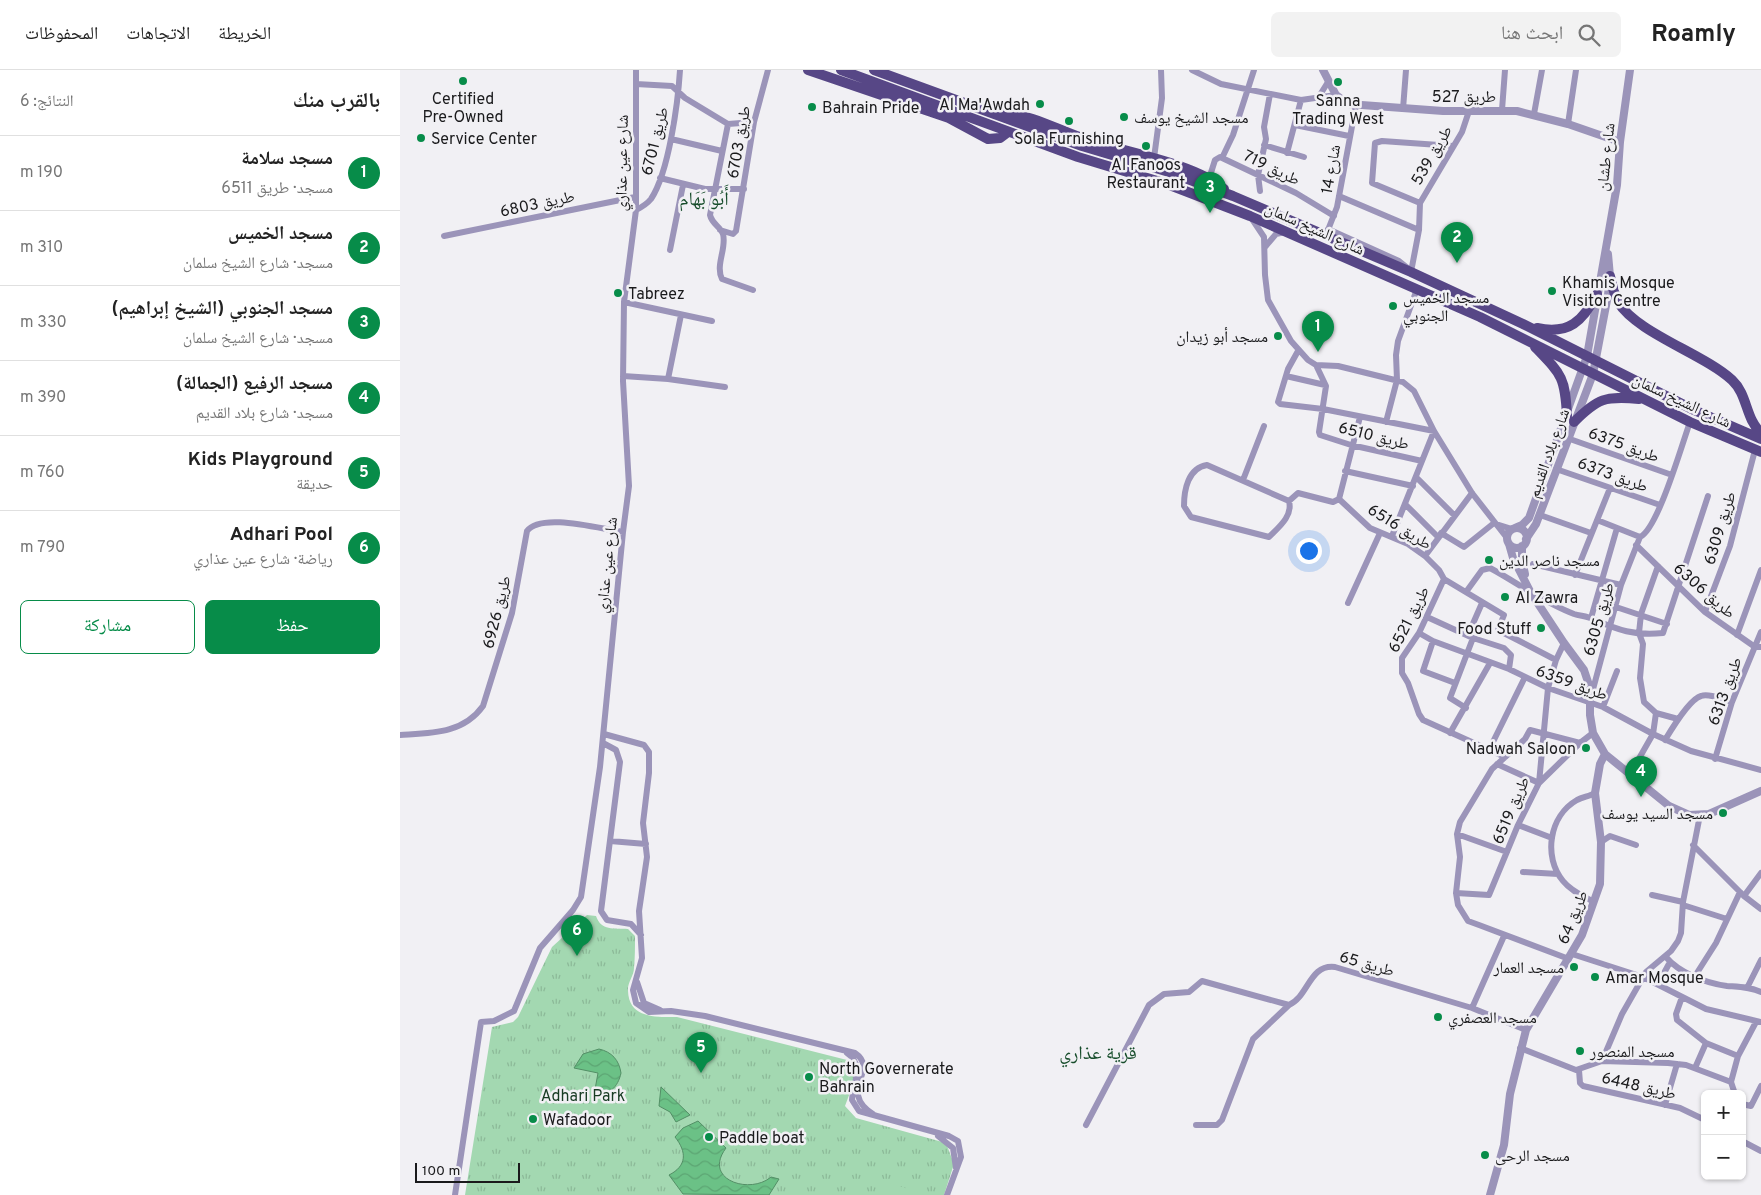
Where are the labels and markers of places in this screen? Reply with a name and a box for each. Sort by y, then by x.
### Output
marker: Certified Pre-Owned [457,75,469,87]
marker: Sanna Trading West [1332,76,1344,88]
place label: Certified Pre-Owned [422,90,504,128]
place label: Sanna Trading West [1292,92,1384,130]
place label: Al Ma'Awdah [939,96,1030,116]
marker: Al Ma'Awdah [1034,98,1046,110]
place label: Bahrain Pride [822,99,919,119]
marker: Bahrain Pride [806,101,818,113]
place label: مسجد الشيخ يوسف [1134,109,1248,129]
marker: مسجد الشيخ يوسف [1118,111,1130,123]
marker: Sola Furnishing [1063,115,1075,127]
place label: Service Center [431,130,537,150]
place label: Sola Furnishing [1014,130,1124,150]
marker: Service Center [415,132,427,144]
marker: Al Fanoos Restaurant [1140,140,1152,152]
place label: Al Fanoos Restaurant [1107,156,1185,194]
pin: 3 [1194,172,1226,213]
pin: 2 [1441,222,1473,263]
place label: Khamis Mosque Visitor Centre [1562,274,1675,312]
place label: Tabreez [628,285,685,305]
marker: Khamis Mosque Visitor Centre [1546,285,1558,297]
marker: Tabreez [612,287,624,299]
place label: مسجد الخميس الجنوبي [1403,289,1489,328]
marker: مسجد الخميس الجنوبي [1387,300,1399,312]
pin: 1 [1302,311,1334,352]
place label: مسجد أبو زيدان [1176,327,1268,348]
marker: مسجد أبو زيدان [1272,330,1284,342]
place label: مسجد ناصر الدين [1499,552,1600,572]
marker: مسجد ناصر الدين [1483,554,1495,566]
place label: Al Zawra [1515,589,1578,609]
marker: Al Zawra [1499,591,1511,603]
place label: Food Stuff [1457,620,1531,640]
marker: Food Stuff [1535,622,1547,634]
place label: Nadwah Saloon [1466,740,1576,760]
marker: Nadwah Saloon [1580,742,1592,754]
pin: 4 [1625,756,1657,797]
place label: مسجد السيد يوسف [1602,805,1713,825]
marker: مسجد السيد يوسف [1717,807,1729,819]
pin: 6 [561,915,593,956]
place label: مسجد العمار [1492,959,1564,979]
marker: مسجد العمار [1568,961,1580,973]
place label: Amar Mosque [1605,969,1704,989]
marker: Amar Mosque [1589,971,1601,983]
place label: مسجد العصفري [1448,1009,1537,1030]
marker: مسجد العصفري [1432,1011,1444,1023]
pin: 5 [685,1032,717,1073]
place label: مسجد المنصور [1589,1043,1675,1063]
marker: مسجد المنصور [1574,1045,1586,1057]
place label: North Governerate Bahrain [819,1060,954,1098]
marker: North Governerate Bahrain [803,1071,815,1083]
place label: Wafadoor [543,1111,612,1131]
marker: Wafadoor [527,1113,539,1125]
place label: Paddle boat [719,1129,805,1149]
marker: Paddle boat [703,1131,715,1143]
place label: مسجد الرحى [1495,1147,1570,1167]
marker: مسجد الرحى [1479,1149,1491,1161]

